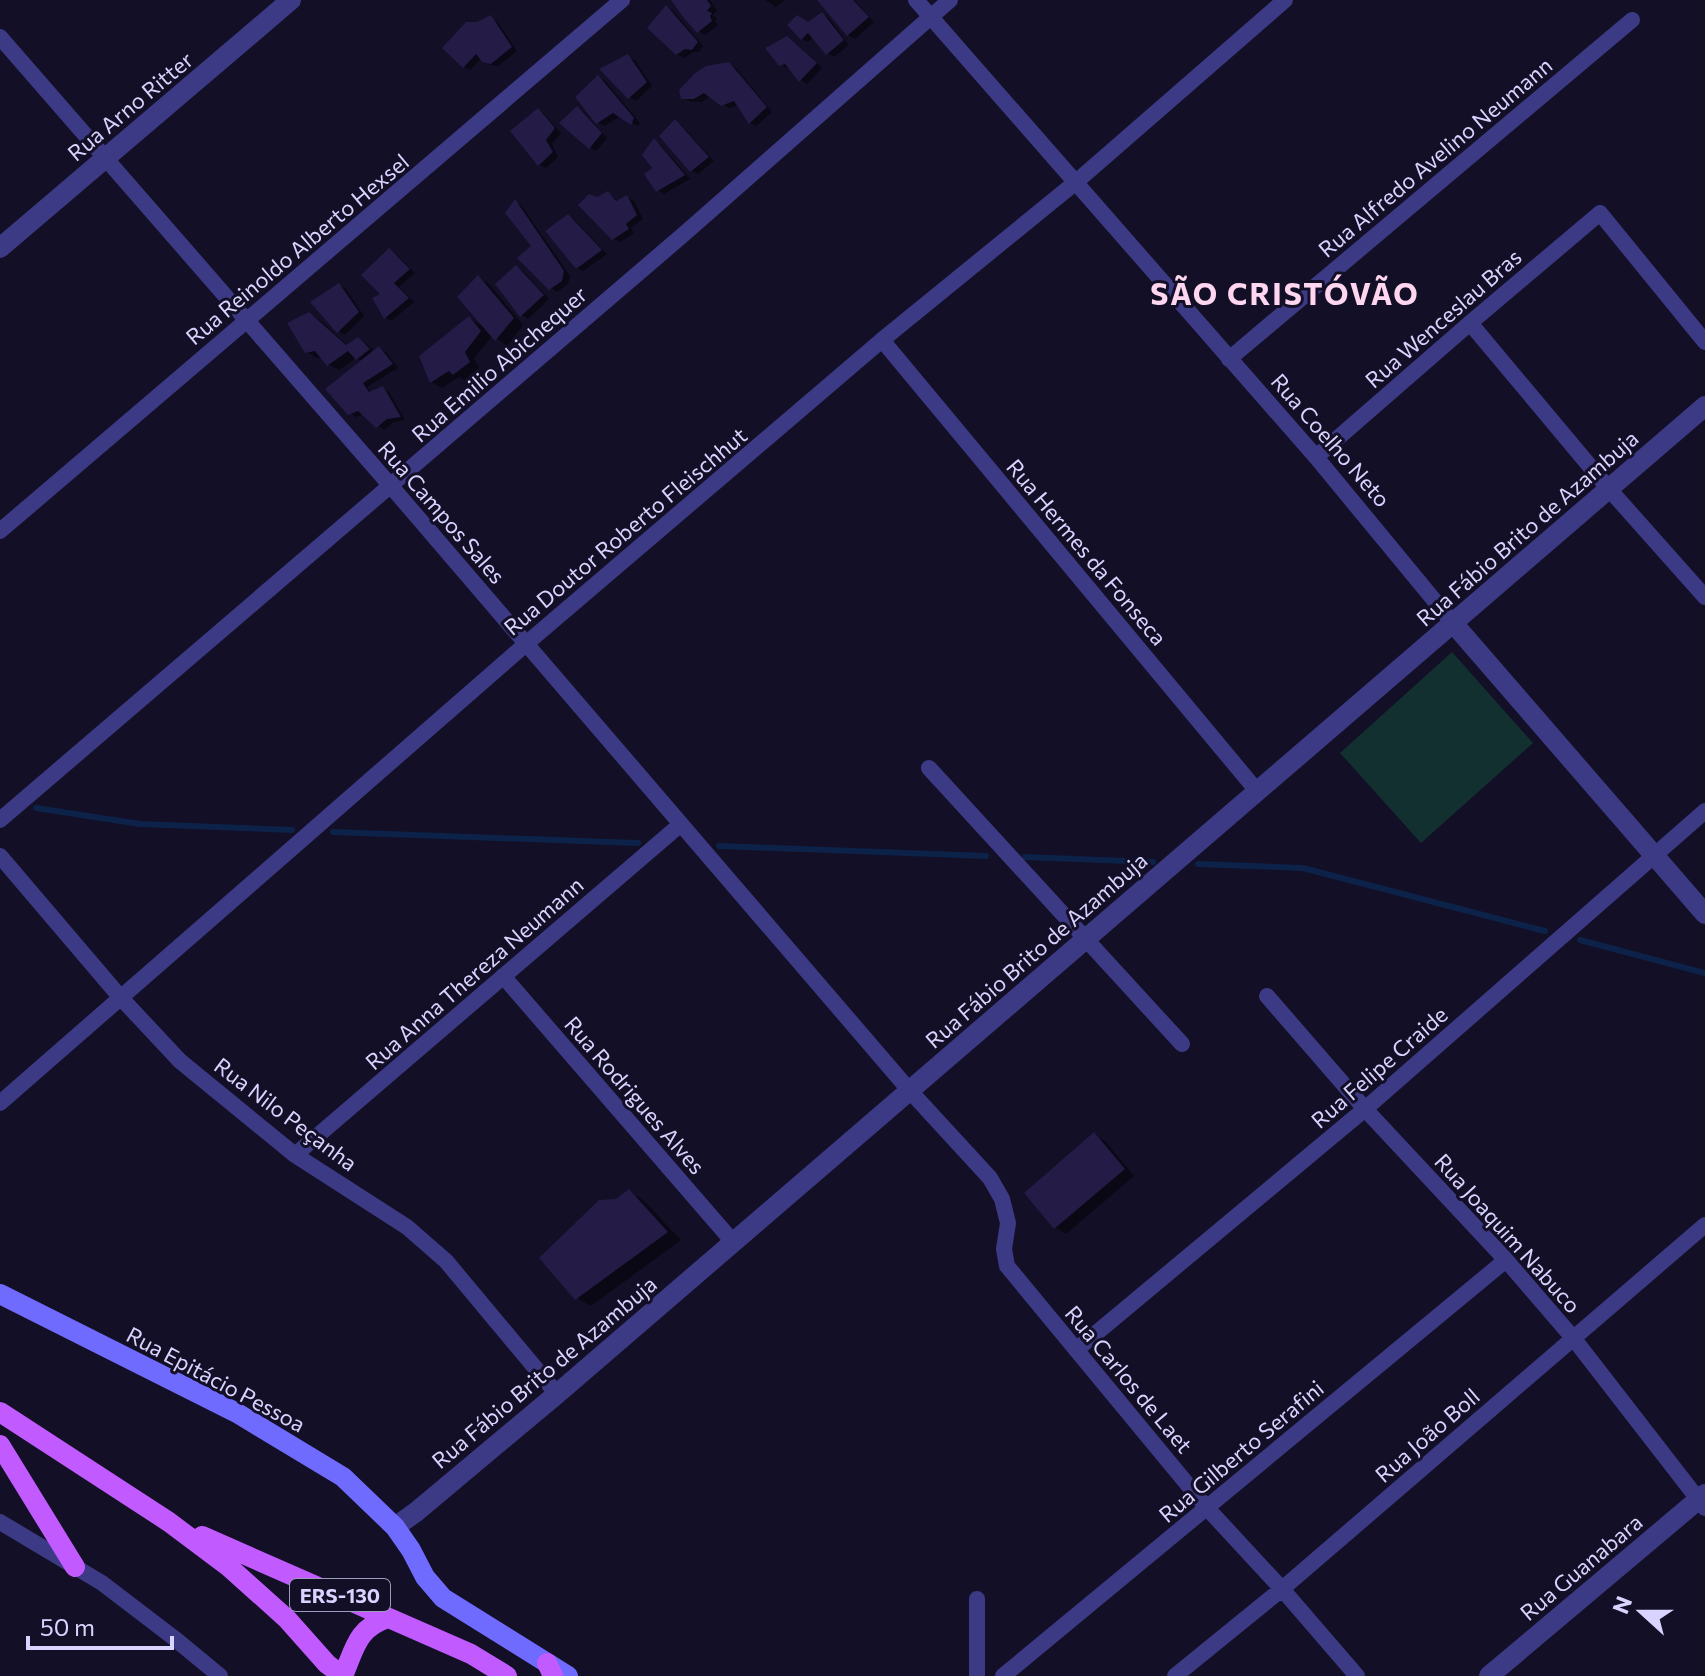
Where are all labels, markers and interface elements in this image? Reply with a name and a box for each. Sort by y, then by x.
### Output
street label: Rua Arno Ritter [62,46,198,166]
street label: Rua Alfredo Avelino Neumann [1313,51,1557,263]
street label: Rua Reinoldo Alberto Hexsel [180,148,414,350]
street label: Rua Wenceslau Bras [1359,243,1527,393]
district label: SÃO CRISTÓVÃO [1150,274,1420,311]
street label: Rua Emilio Abichequer [406,280,592,448]
street label: Rua Coelho Neto [1266,368,1396,512]
street label: Rua Doutor Roberto Fleischhut [498,421,752,641]
street label: Rua Fábio Brito de Azambuja [1411,424,1643,632]
street label: Rua Campos Sales [373,435,511,589]
street label: Rua Hermes da Fonseca [1001,453,1173,651]
street label: Rua Fábio Brito de Azambuja [920,846,1152,1054]
street label: Rua Anna Thereza Neumann [359,871,589,1075]
street label: Rua Felipe Craide [1305,1001,1453,1133]
street label: Rua Rodrigues Alves [559,1011,711,1179]
street label: Rua Nilo Peçanha [209,1051,363,1177]
street label: Rua Joaquim Nabuco [1429,1148,1587,1318]
street label: Rua Fábio Brito de Azambuja [426,1270,662,1474]
street label: Rua Carlos de Laet [1060,1300,1198,1458]
street label: Rua Epitácio Pessoa [122,1321,310,1437]
street label: Rua Gilberto Serafini [1153,1374,1329,1528]
street label: Rua João Boll [1369,1382,1485,1488]
street label: Rua Guanabara [1514,1508,1648,1626]
north arrow [1601,1572,1681,1652]
road number: ERS-130 [290,1579,390,1611]
text: N [1606,1592,1637,1617]
scale bar [28,1600,172,1650]
text: 50 m [40,1612,95,1641]

